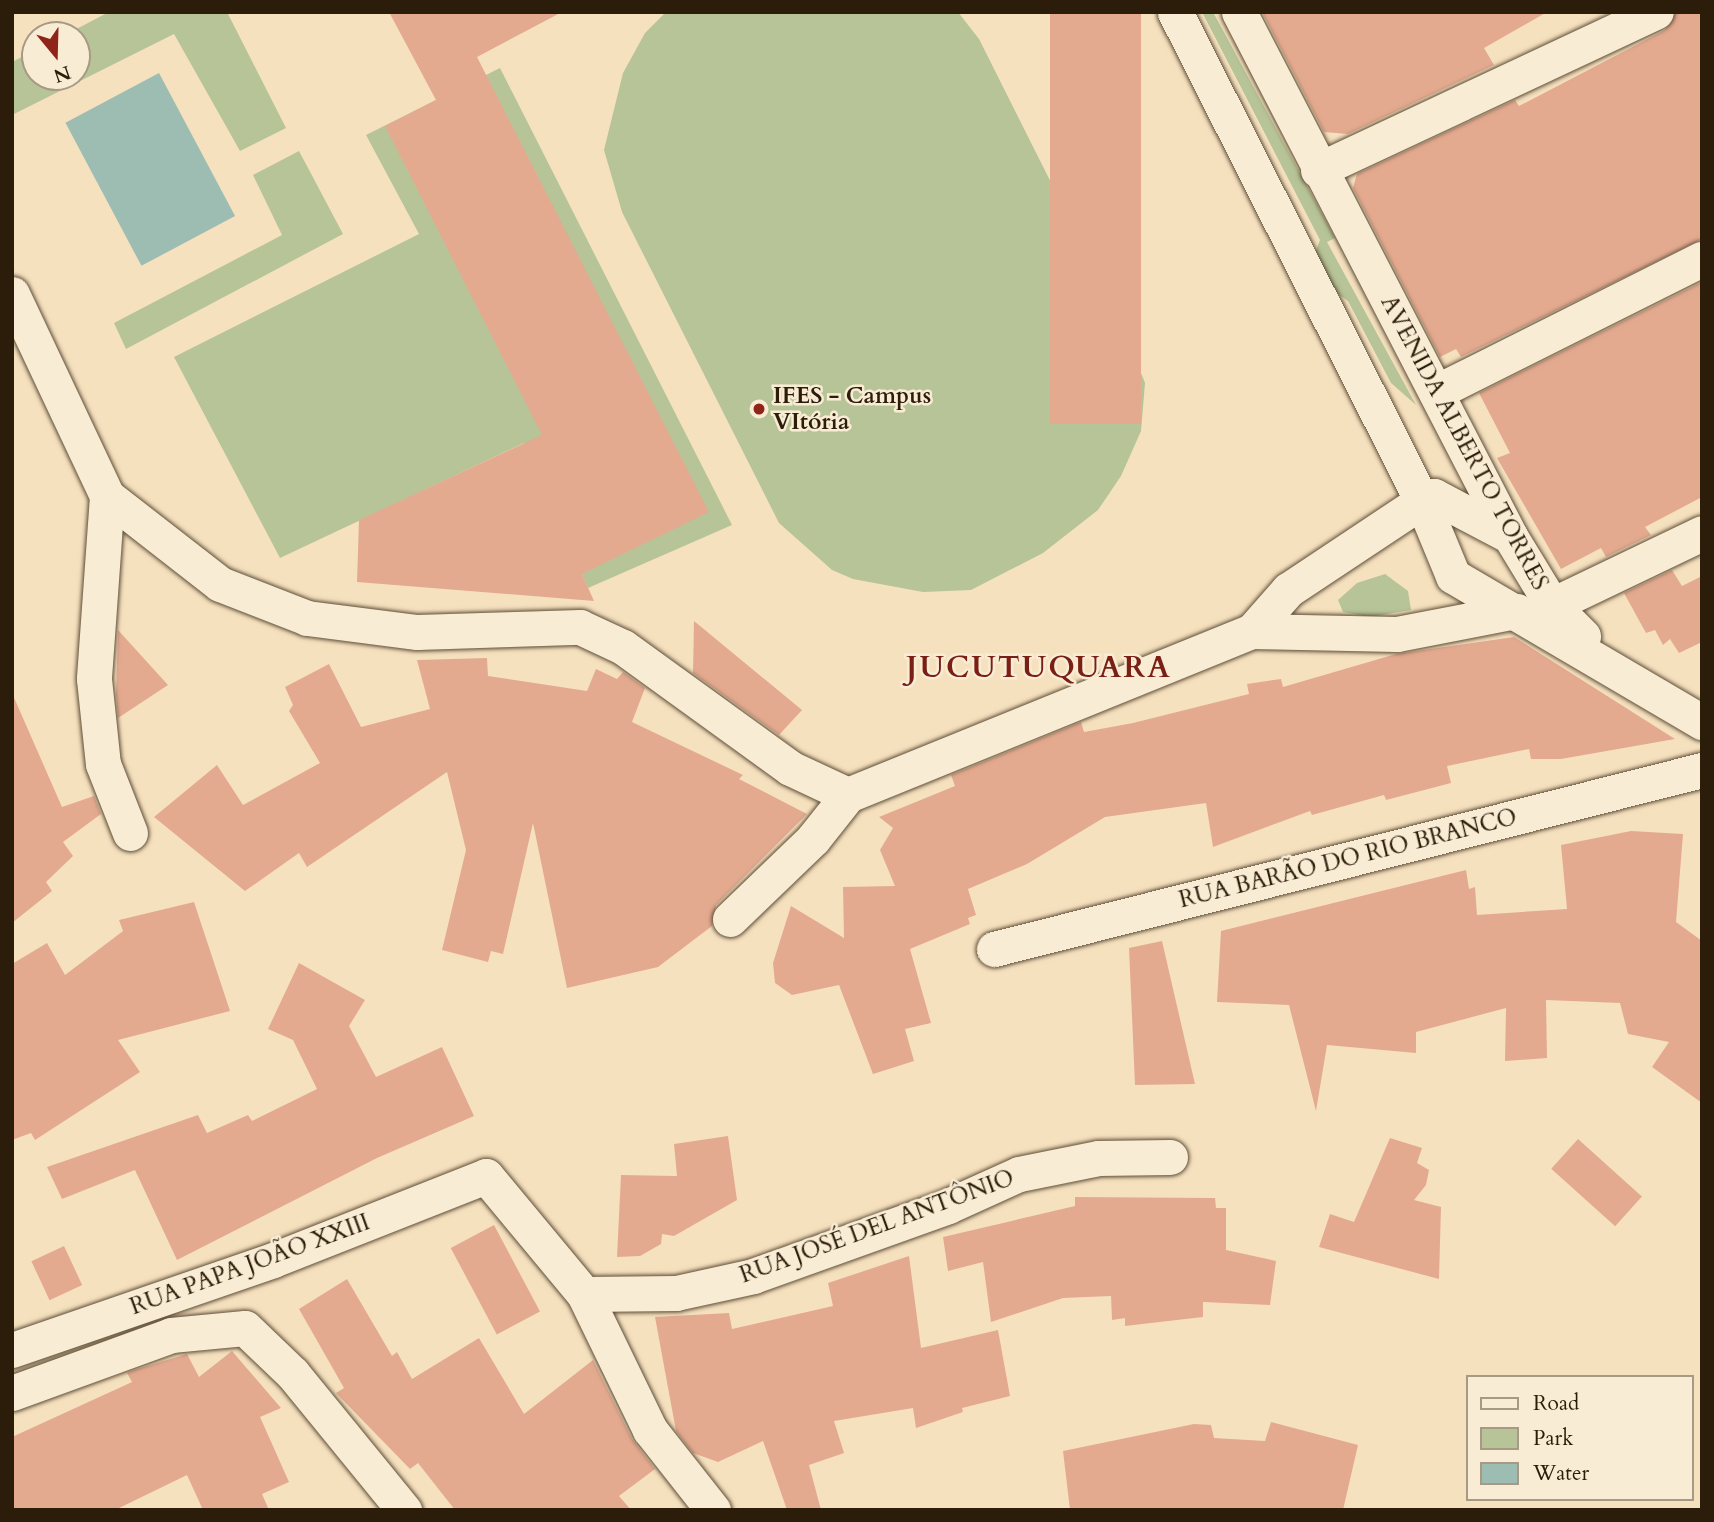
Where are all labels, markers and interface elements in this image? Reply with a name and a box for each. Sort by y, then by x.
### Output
north arrow [21,21,91,91]
text: N [50,59,74,89]
street label: AVENIDA ALBERTO TORRES [1374,291,1554,595]
place label: IFES - Campus VItória [773,382,931,436]
marker: IFES - Campus VItória [751,401,767,417]
district label: JUCUTUQUARA [907,650,1171,686]
street label: RUA BARÃO DO RIO BRANCO [1176,804,1520,914]
street label: RUA JOSÉ DEL ANTÔNIO [736,1164,1018,1290]
street label: RUA PAPA JOÃO XXIII [126,1209,374,1321]
legend [1466,1375,1693,1501]
text: Road [1533,1389,1579,1418]
text: Park [1533,1424,1573,1453]
text: Water [1533,1459,1589,1488]

